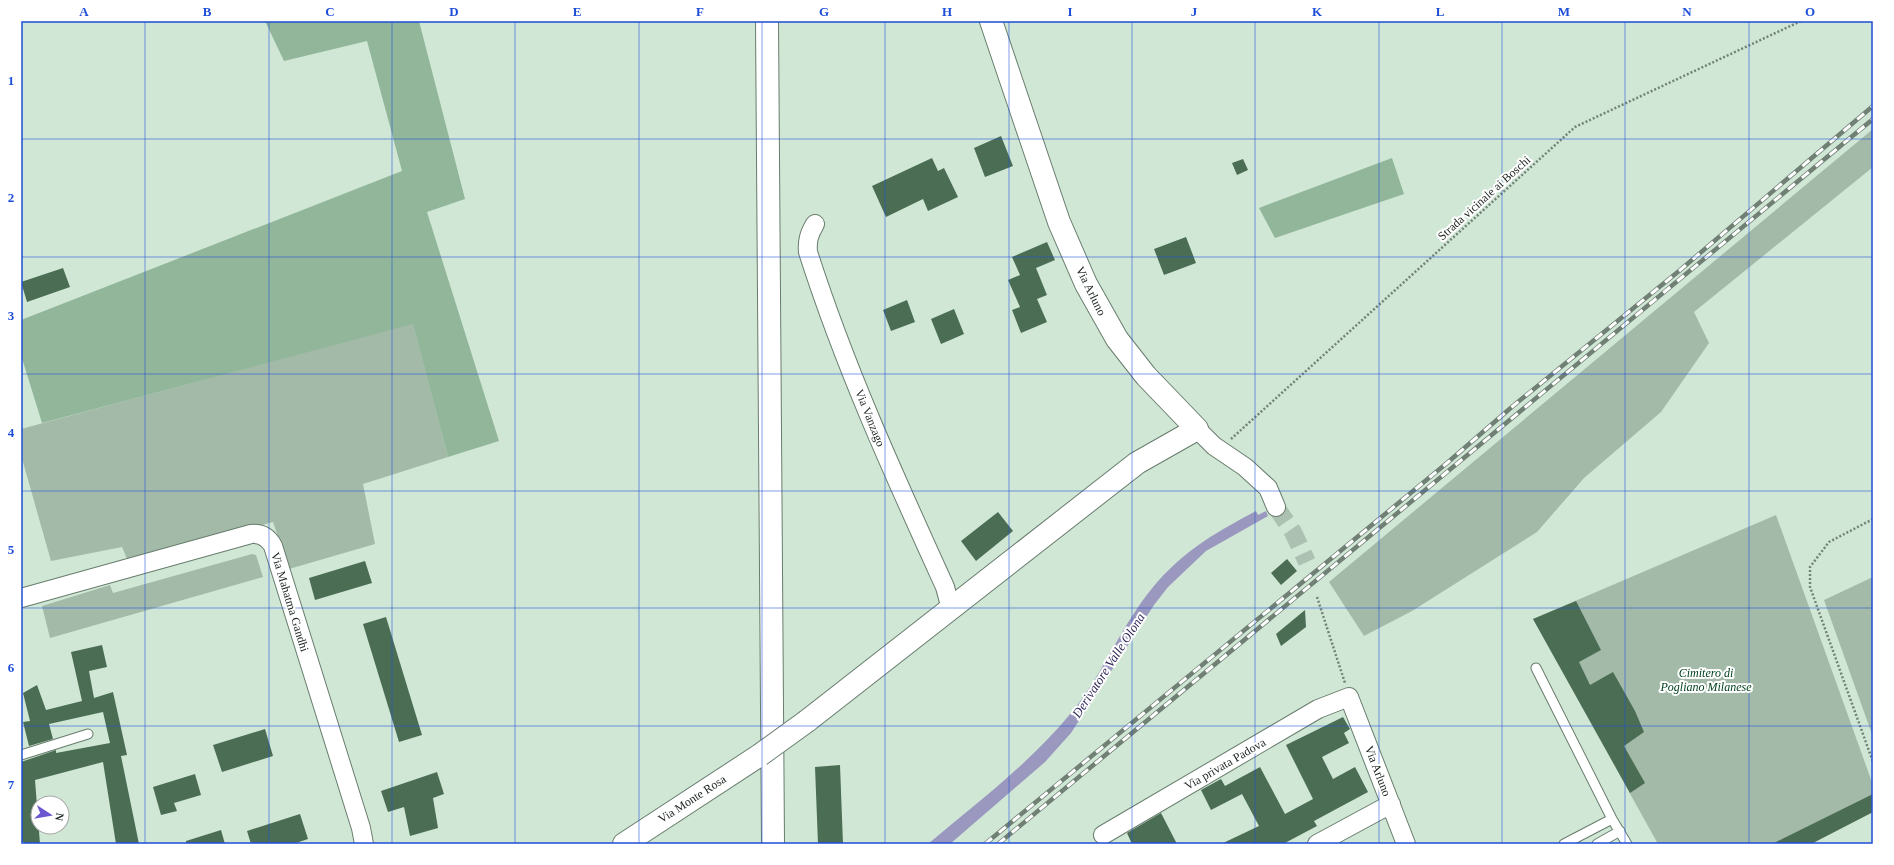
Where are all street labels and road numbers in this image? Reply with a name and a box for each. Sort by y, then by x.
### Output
street label: Strada vicinale ai Boschi [1435,152,1534,243]
street label: Via Arluno [1073,264,1109,318]
street label: Via Vanzago [852,387,888,449]
street label: Via Mahatma Gandhi [268,551,312,654]
street label: Via privata Padova [1182,735,1269,793]
street label: Via Arluno [1362,744,1394,798]
street label: Via Monte Rosa [656,772,729,826]

